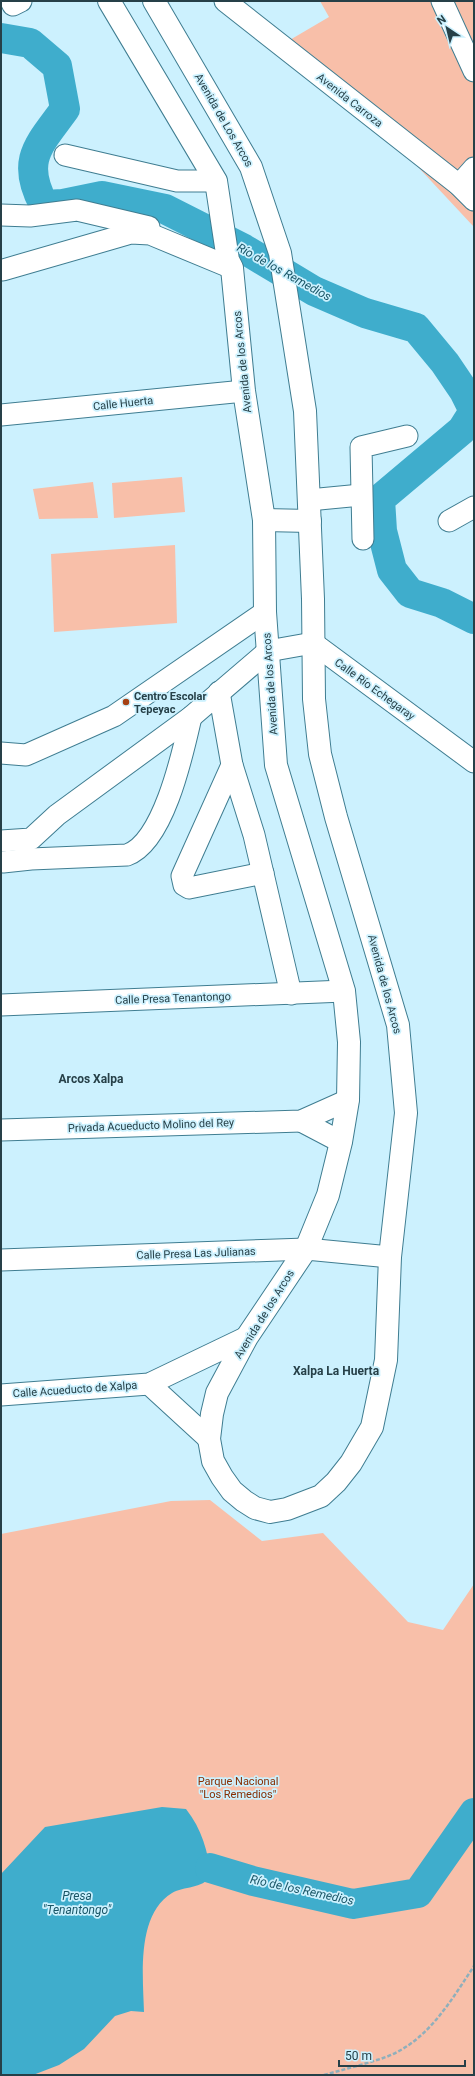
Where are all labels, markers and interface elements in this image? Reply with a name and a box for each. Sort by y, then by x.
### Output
north arrow [427,8,467,48]
text: N [435,13,449,28]
street label: Avenida de Los Arcos [192,71,256,169]
street label: Avenida Carroza [314,71,385,130]
water label: Río de los Remedios [234,240,334,304]
street label: Avenida de los Arcos [231,310,254,413]
street label: Calle Huerta [92,394,154,413]
street label: Avenida de los Arcos [260,632,281,735]
street label: Calle Río Echegaray [332,656,418,723]
place label: Centro Escolar Tepeyac [134,690,206,716]
marker: Centro Escolar Tepeyac [121,697,131,707]
street label: Avenida de los Arcos [365,933,404,1036]
street label: Calle Presa Tenantongo [115,990,231,1007]
district label: Arcos Xalpa [59,1072,124,1086]
street label: Privada Acueducto Molino del Rey [68,1116,235,1135]
street label: Calle Presa Las Julianas [136,1245,256,1262]
street label: Avenida de los Arcos [232,1267,297,1361]
district label: Xalpa La Huerta [293,1364,380,1378]
street label: Calle Acueducto de Xalpa [12,1379,138,1400]
park label: Parque Nacional "Los Remedios" [198,1775,278,1801]
water label: Río de los Remedios [249,1872,355,1908]
water label: Presa "Tenantongo" [43,1889,111,1917]
scale bar [339,2042,465,2068]
text: 50 m [345,2049,372,2063]

